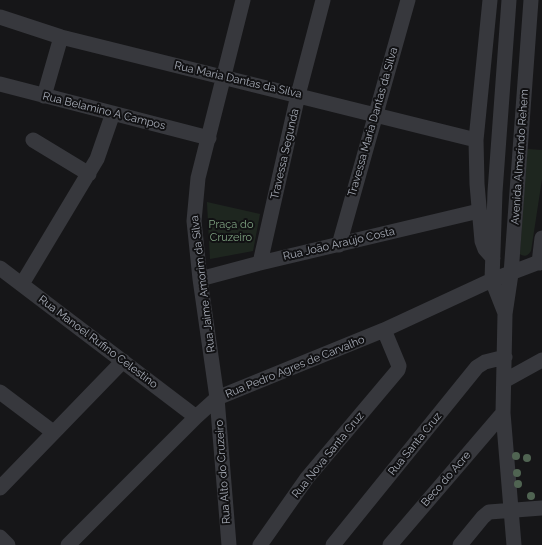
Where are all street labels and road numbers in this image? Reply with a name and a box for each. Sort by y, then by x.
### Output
street label: Travessa Maria Dantas da Silva [345,46,401,198]
street label: Rua Maria Dantas da Silva [173,59,303,101]
street label: Rua Belamino A Campos [41,89,167,133]
street label: Avenida Almerindo Rehem [509,89,531,225]
street label: Travessa Segunda [268,107,302,201]
street label: Rua Jaime Amorim da Silva [188,215,218,353]
street label: Rua João Araújo Costa [282,225,396,263]
street label: Rua Manoel Rufino Celestino [36,293,160,391]
street label: Rua Pedro Agres de Carvalho [223,333,367,401]
street label: Rua Nova Santa Cruz [289,409,367,501]
street label: Rua Santa Cruz [386,410,444,478]
street label: Rua Alto do Cruzeiro [213,420,233,524]
street label: Beco do Acre [418,449,474,509]

